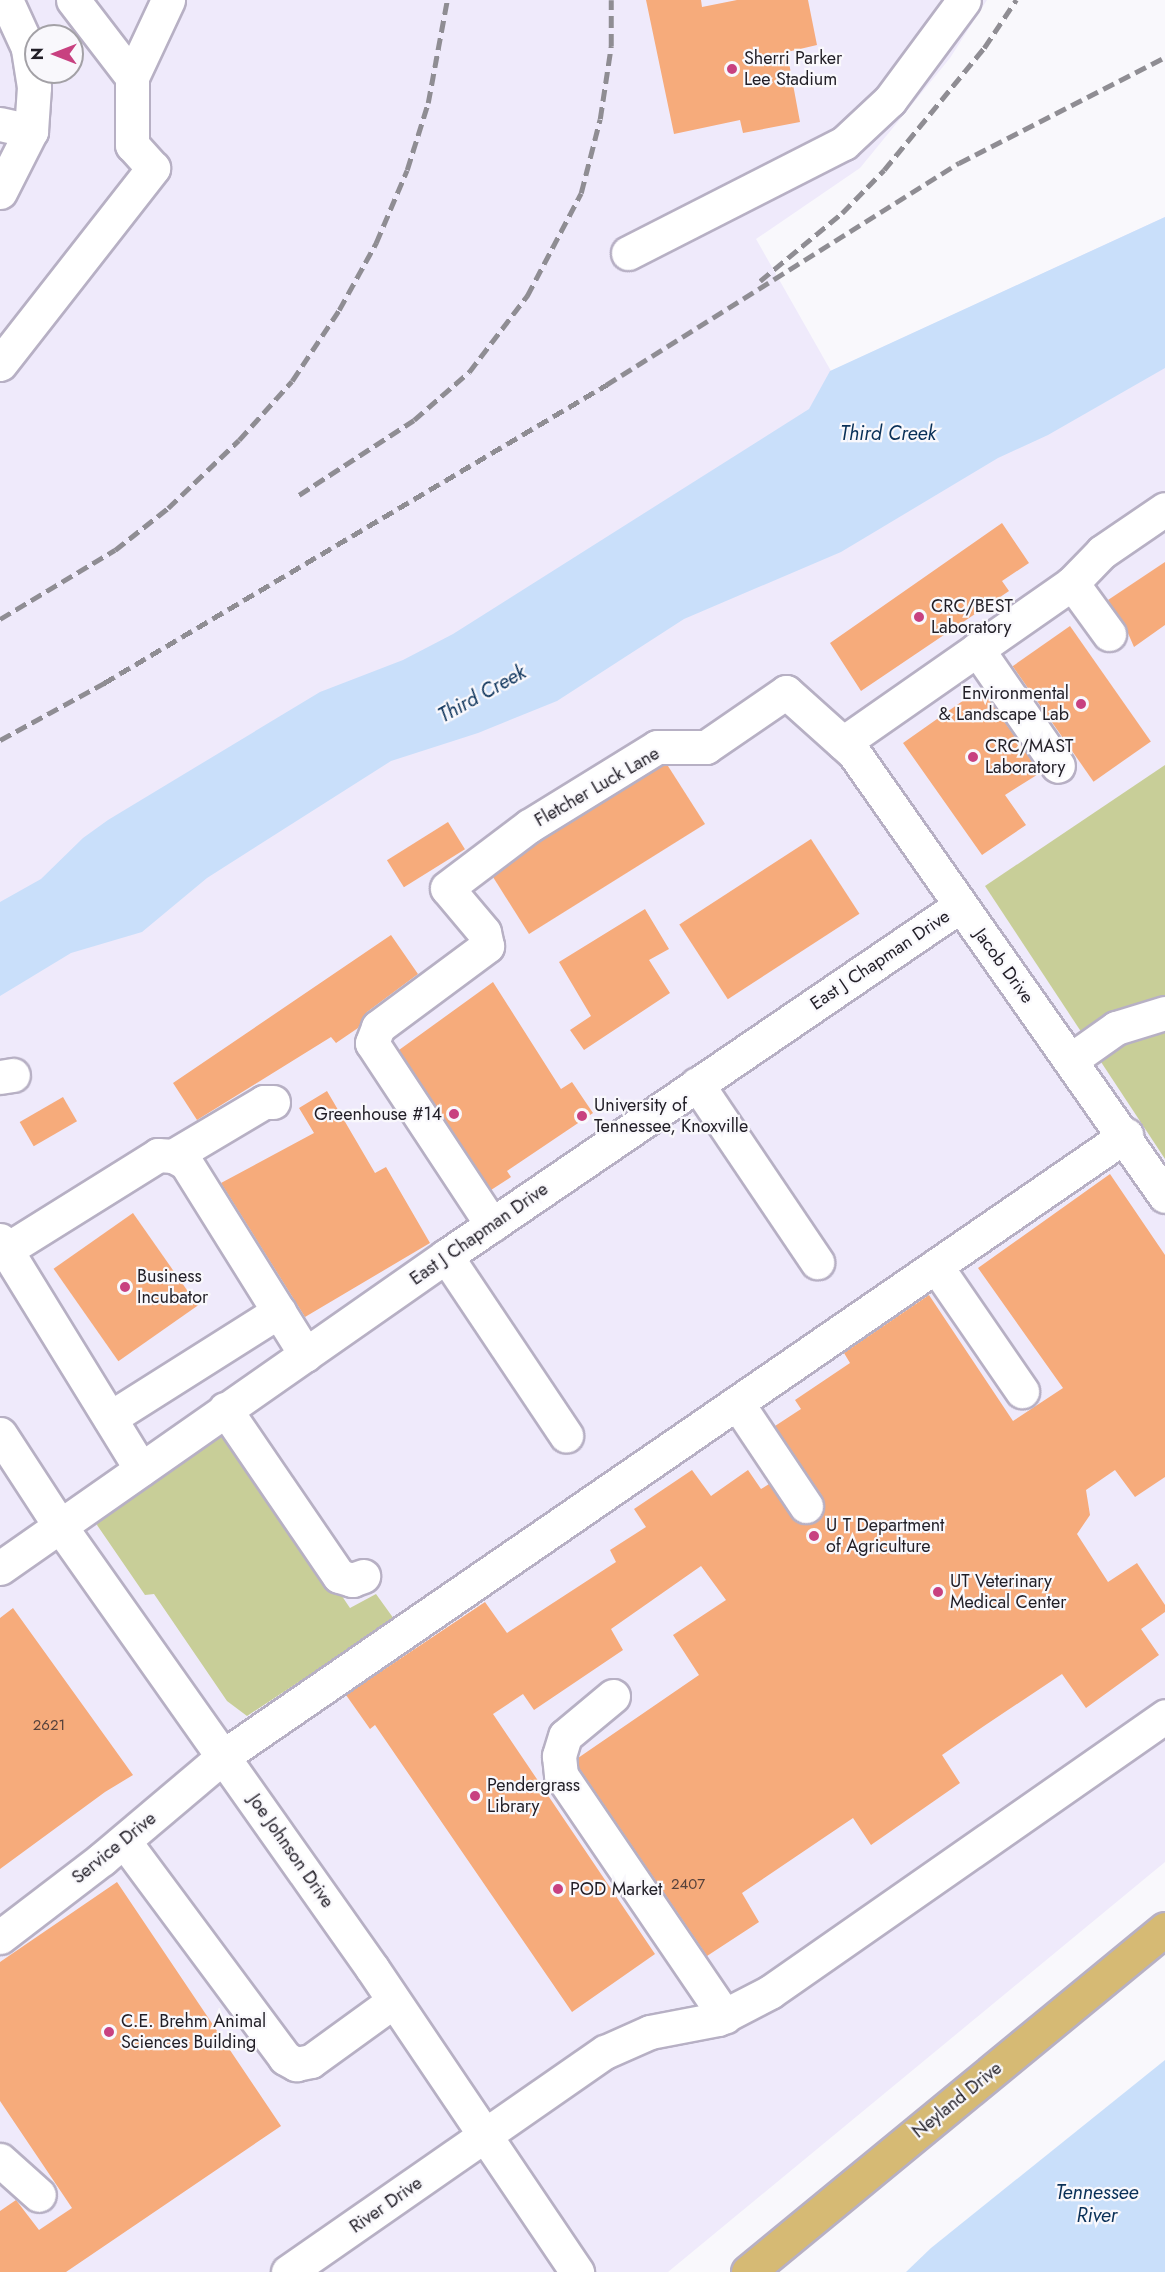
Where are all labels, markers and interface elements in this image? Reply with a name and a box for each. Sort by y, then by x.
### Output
north arrow [24,24,84,84]
text: N [26,48,49,60]
place label: Sherri Parker Lee Stadium [744,48,842,90]
marker: Sherri Parker Lee Stadium [725,62,739,76]
water label: Third Creek [840,421,936,445]
place label: CRC/BEST Laboratory [931,596,1013,638]
marker: CRC/BEST Laboratory [912,610,926,624]
water label: Third Creek [434,660,530,728]
place label: Environmental & Landscape Lab [939,683,1069,726]
marker: Environmental & Landscape Lab [1074,697,1088,711]
place label: CRC/MAST Laboratory [985,736,1073,778]
street label: Fletcher Luck Lane [531,743,663,831]
marker: CRC/MAST Laboratory [966,750,980,764]
street label: East J Chapman Drive [806,905,954,1015]
street label: Jacob Drive [970,924,1038,1008]
place label: University of Tennessee, Knoxville [594,1095,748,1138]
place label: Greenhouse #14 [314,1103,442,1125]
marker: Greenhouse #14 [447,1107,461,1121]
marker: University of Tennessee, Knoxville [575,1109,589,1123]
street label: East J Chapman Drive [406,1178,552,1290]
place label: Business Incubator [137,1266,208,1308]
marker: Business Incubator [118,1280,132,1294]
place label: U T Department of Agriculture [826,1515,944,1558]
marker: U T Department of Agriculture [807,1529,821,1543]
place label: UT Veterinary Medical Center [950,1571,1066,1614]
marker: UT Veterinary Medical Center [931,1585,945,1599]
house number: 2621 [33,1717,65,1735]
place label: Pendergrass Library [487,1775,580,1818]
marker: Pendergrass Library [468,1789,482,1803]
street label: Joe Johnson Drive [244,1790,338,1912]
street label: Service Drive [68,1808,160,1888]
house number: 2407 [671,1876,705,1894]
place label: POD Market [570,1878,662,1900]
marker: POD Market [551,1882,565,1896]
place label: C.E. Brehm Animal Sciences Building [121,2011,266,2054]
marker: C.E. Brehm Animal Sciences Building [102,2025,116,2039]
street label: Neyland Drive [908,2057,1006,2143]
street label: River Drive [346,2172,426,2238]
water label: Tennessee River [1055,2180,1139,2227]

